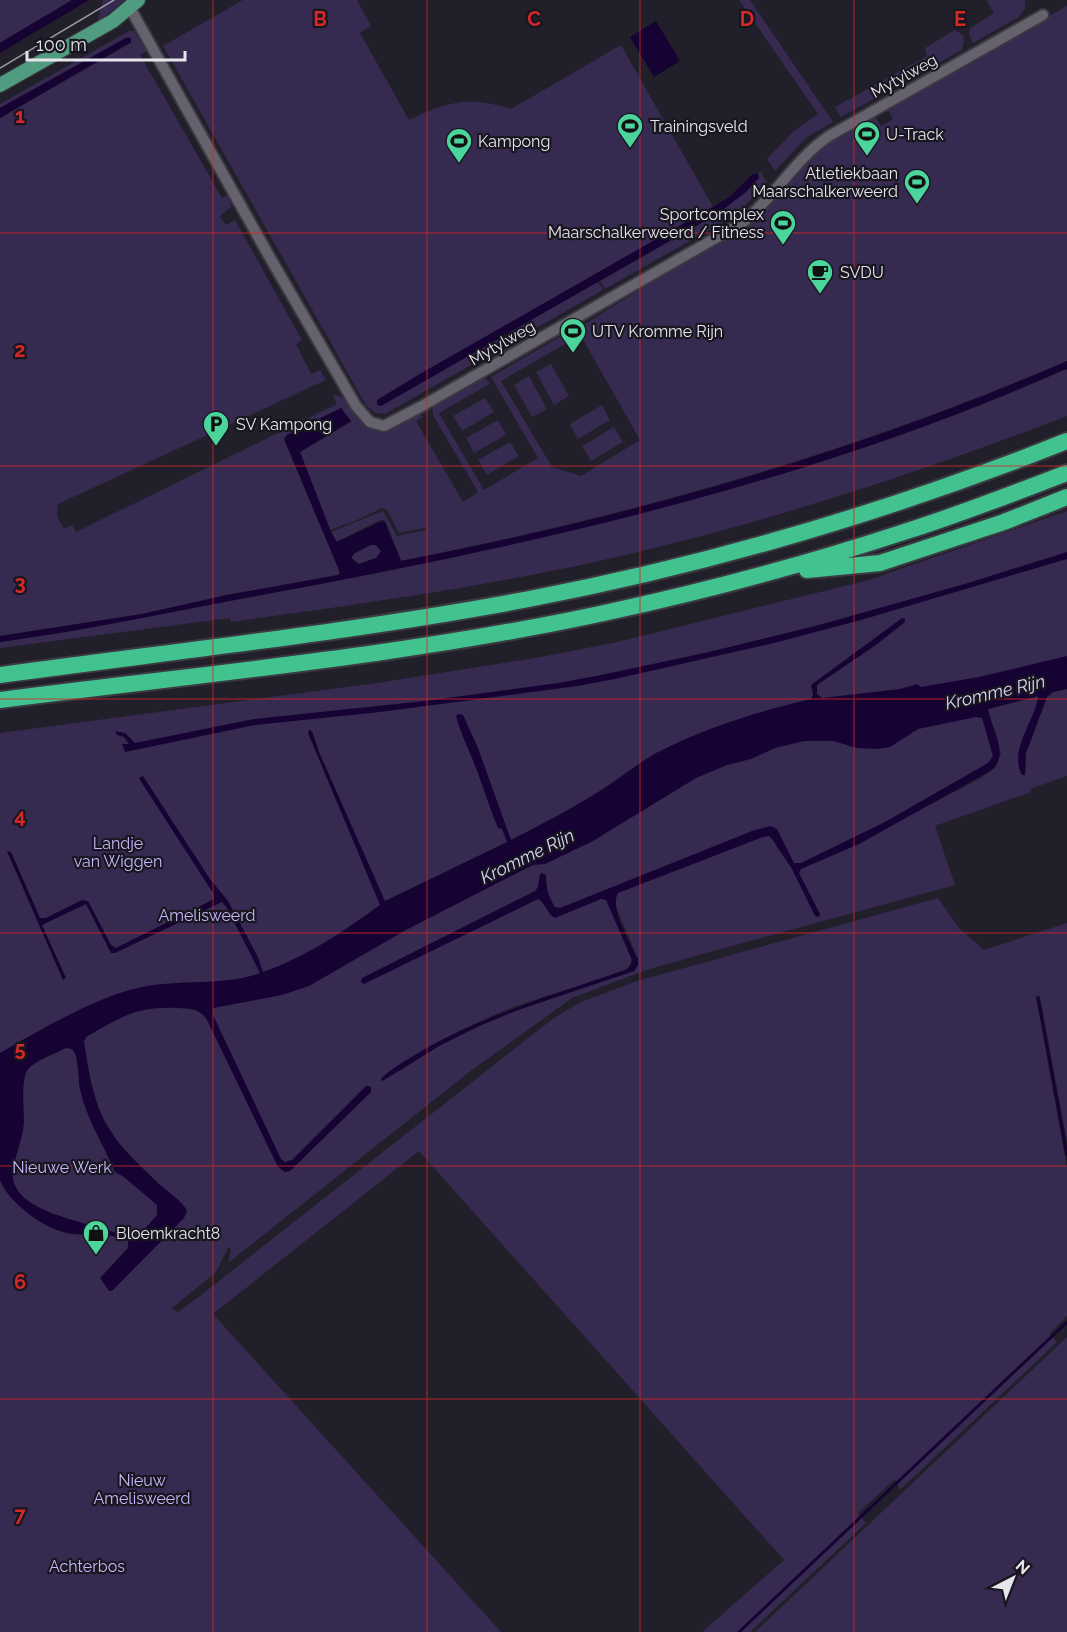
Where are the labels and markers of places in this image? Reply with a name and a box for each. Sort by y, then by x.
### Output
sports icon: Trainingsveld [615,111,645,149]
place label: Trainingsveld [650,117,748,136]
sports icon: U-Track [852,119,882,157]
place label: U-Track [886,125,944,144]
sports icon: Kampong [444,126,474,164]
place label: Kampong [478,132,550,151]
place label: Atletiekbaan Maarschalkerweerd [752,164,898,201]
sports icon: Atletiekbaan Maarschalkerweerd [902,167,932,205]
place label: Sportcomplex Maarschalkerweerd / Fitness [548,205,764,242]
sports icon: Sportcomplex Maarschalkerweerd / Fitness [768,208,798,246]
cafe icon: SVDU [805,257,835,295]
place label: SVDU [840,263,884,282]
sports icon: UTV Kromme Rijn [558,316,588,354]
place label: UTV Kromme Rijn [592,322,723,341]
parking icon: SV Kampong [201,409,231,447]
place label: SV Kampong [236,415,332,434]
shop icon: Bloemkracht8 [81,1218,111,1256]
place label: Bloemkracht8 [116,1224,220,1243]

